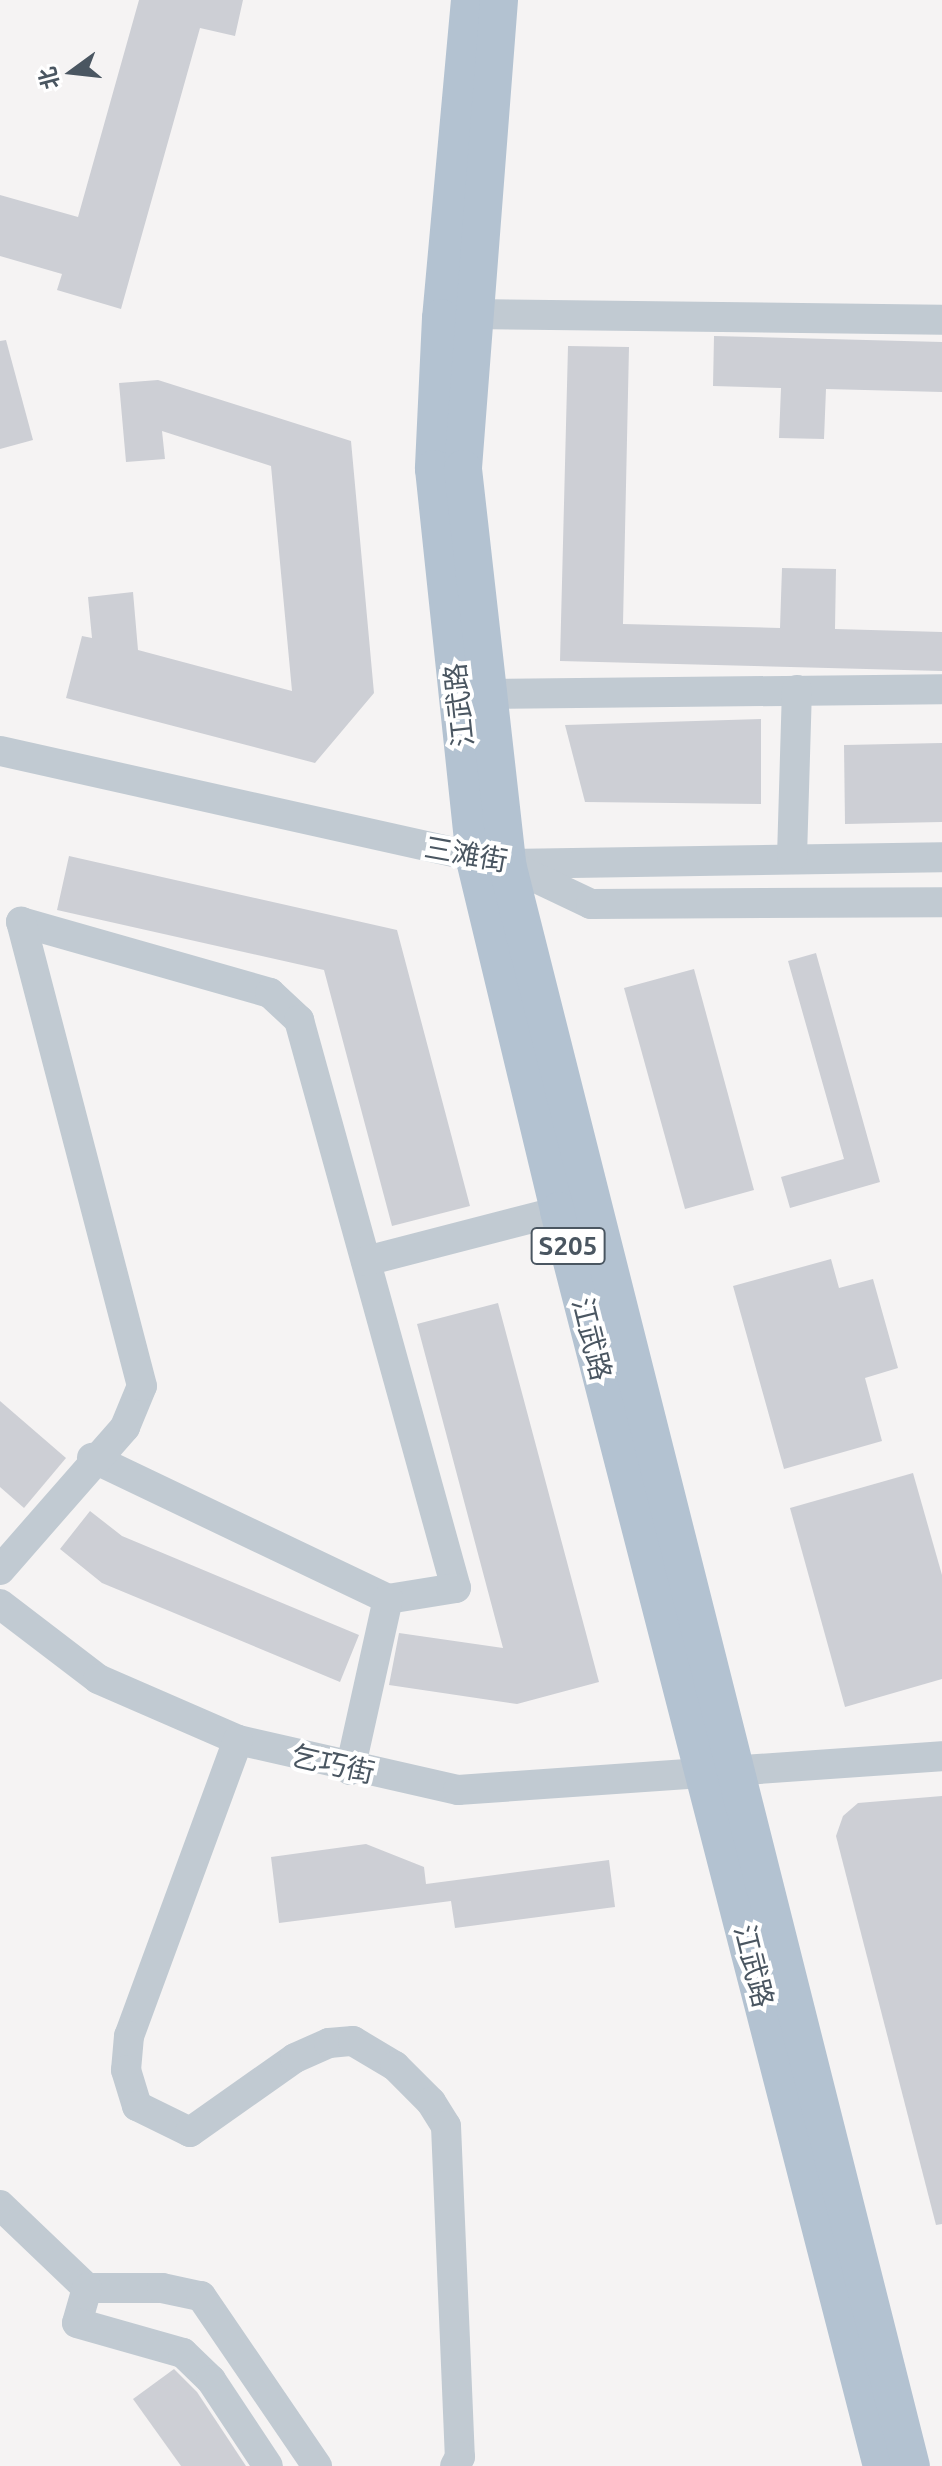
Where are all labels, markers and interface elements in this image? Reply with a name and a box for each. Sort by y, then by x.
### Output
north arrow [32,32,112,112]
text: 北 [33,64,63,92]
street label: 江武路 [438,661,480,749]
street label: 三滩街 [422,830,510,878]
road number: S205 [530,1224,606,1268]
street label: 江武路 [566,1294,618,1384]
street label: 乞巧街 [288,1738,378,1790]
street label: 江武路 [728,1921,780,2011]

